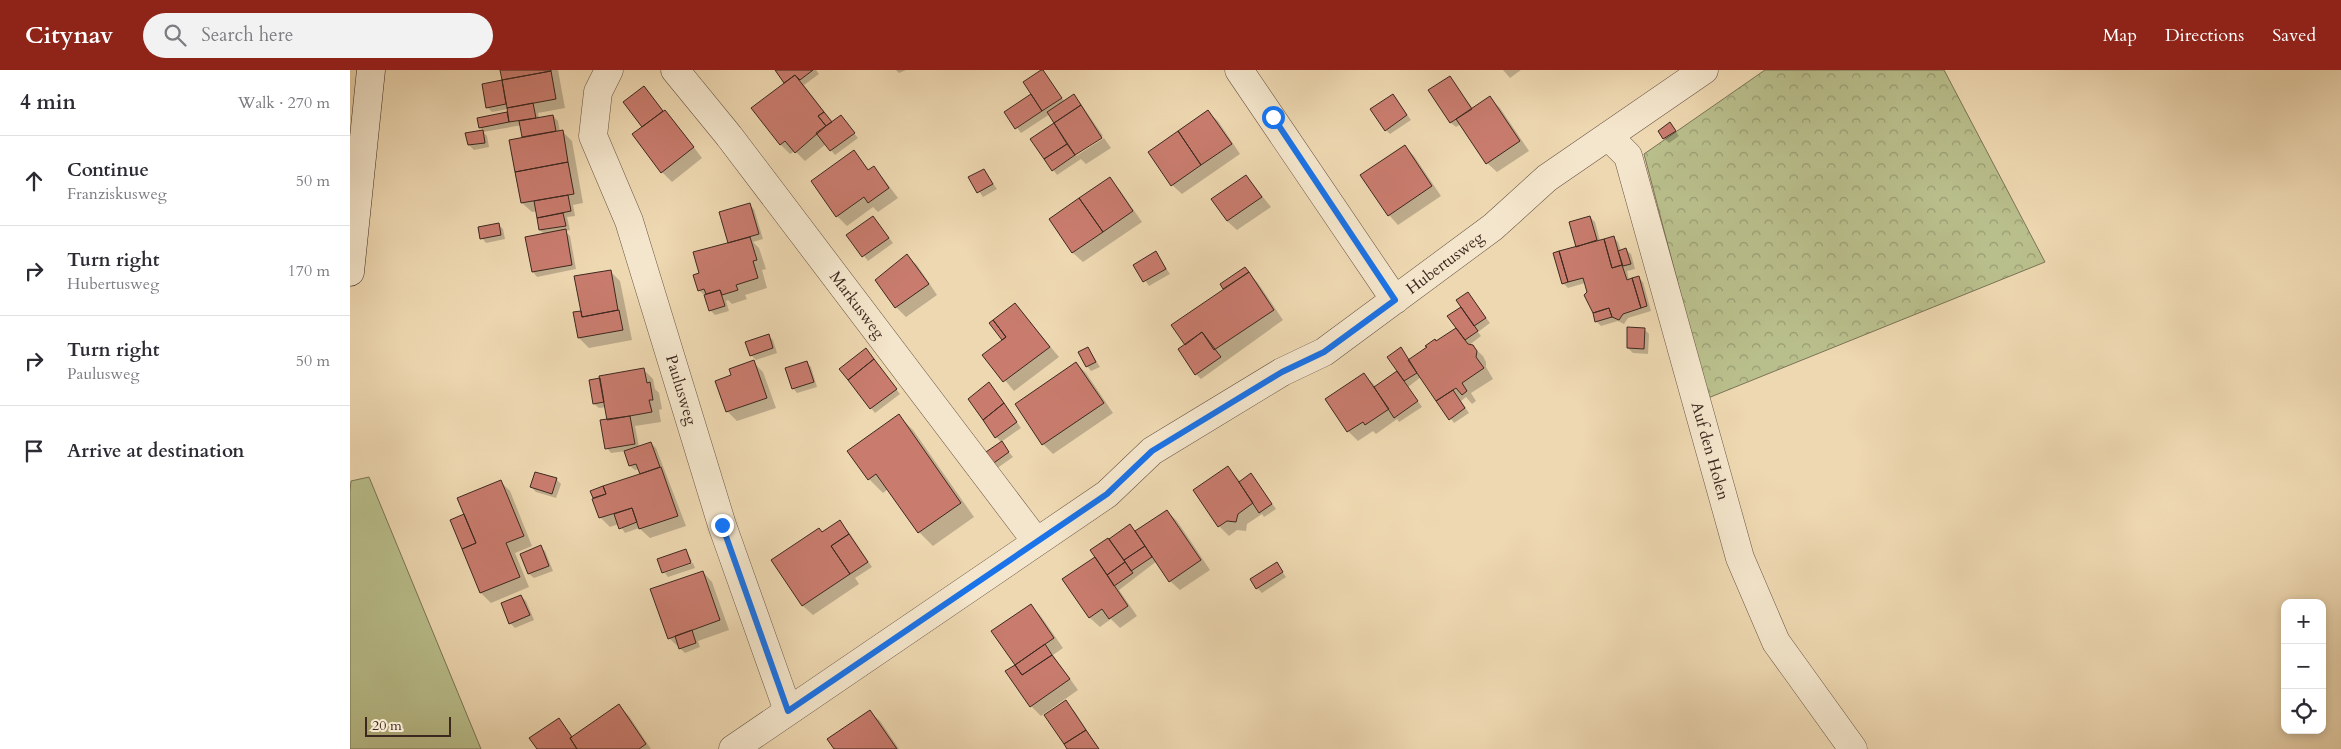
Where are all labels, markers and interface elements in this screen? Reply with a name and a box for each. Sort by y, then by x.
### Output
search box [143,13,493,58]
text: Citynav [25,19,113,52]
icon: search [161,21,189,49]
text: Search here [201,22,293,48]
text: Map [2103,23,2137,48]
text: Directions [2165,23,2244,48]
text: Saved [2272,23,2316,48]
text: 4 min [20,88,76,117]
text: Walk · 270 m [238,92,330,114]
route start [1262,106,1285,129]
text: Continue [67,157,149,183]
icon: ahead [20,167,48,195]
text: 50 m [296,170,330,192]
text: Franziskusweg [67,183,167,205]
street label: Hubertusweg [1402,226,1488,299]
text: Turn right [67,247,159,273]
icon: right [20,257,48,285]
text: 170 m [288,260,330,282]
street label: Markusweg [824,267,890,343]
text: Hubertusweg [67,273,159,295]
text: Turn right [67,337,159,363]
icon: right [20,347,48,375]
text: 50 m [296,350,330,372]
street label: Paulusweg [660,352,702,428]
text: Paulusweg [67,363,139,385]
street label: Auf den Holen [1686,399,1734,503]
icon: arrive [20,437,48,465]
text: Arrive at destination [67,438,244,464]
route end [711,514,734,537]
map controls [2281,599,2326,734]
button: + [2281,599,2326,644]
button: − [2281,644,2326,689]
button: locate [2281,689,2326,734]
scale bar [365,714,451,737]
text: 20 m [372,716,402,735]

